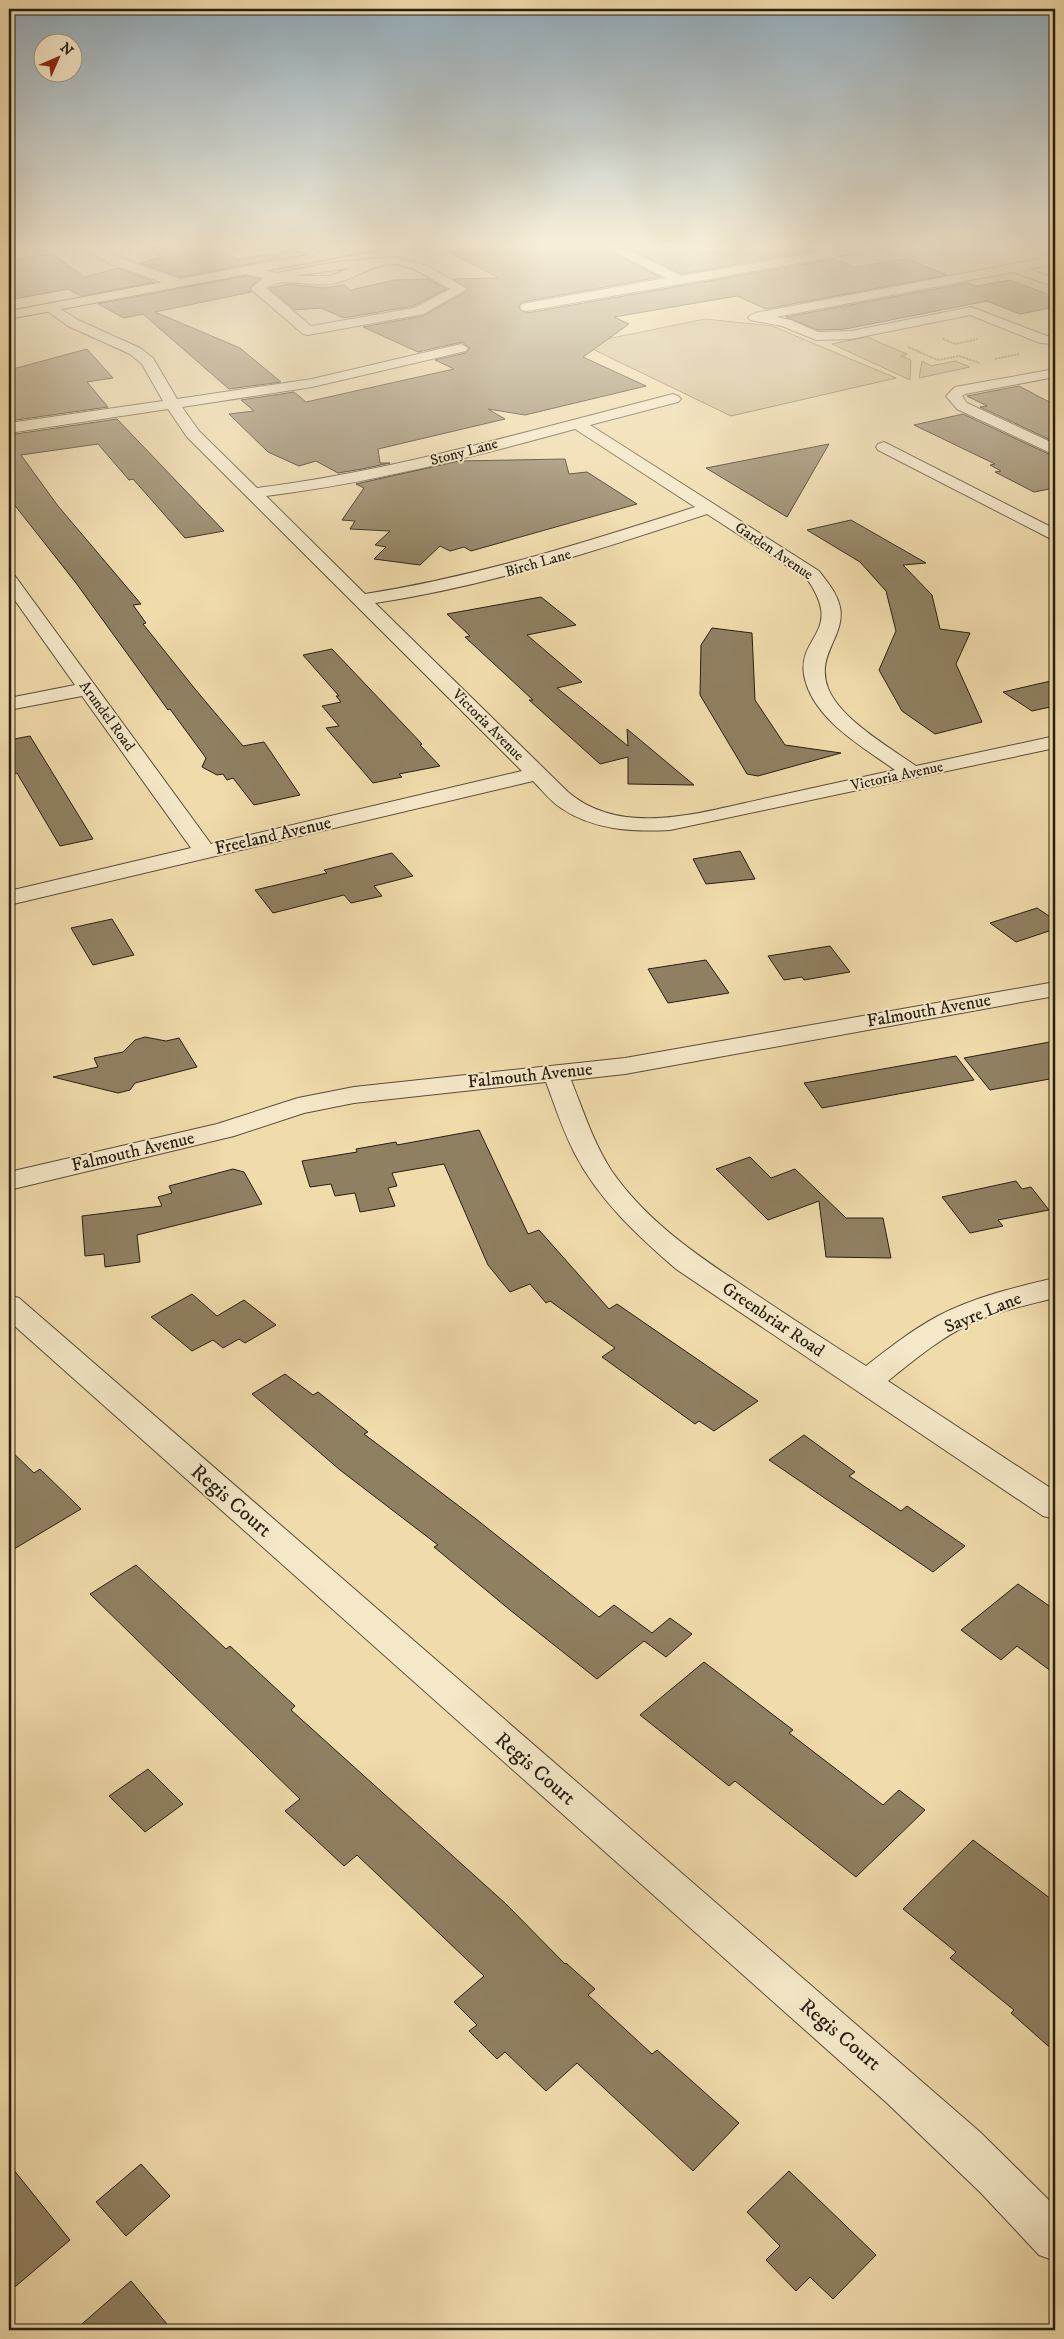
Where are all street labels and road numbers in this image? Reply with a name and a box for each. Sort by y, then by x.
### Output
street label: Stony Lane [428,434,500,470]
street label: Garden Avenue [731,518,817,584]
street label: Birch Lane [503,545,573,581]
street label: Arundel Road [75,677,139,755]
street label: Victoria Avenue [447,684,528,765]
street label: Victoria Avenue [848,757,945,795]
street label: Freeland Avenue [213,812,333,860]
street label: Falmouth Avenue [865,989,993,1033]
street label: Falmouth Avenue [466,1059,594,1093]
street label: Falmouth Avenue [69,1127,197,1177]
street label: Greenbriar Road [718,1278,828,1362]
street label: Sayre Lane [941,1288,1025,1338]
street label: Regis Court [185,1459,277,1543]
street label: Regis Court [489,1727,581,1811]
street label: Regis Court [794,1993,886,2077]

